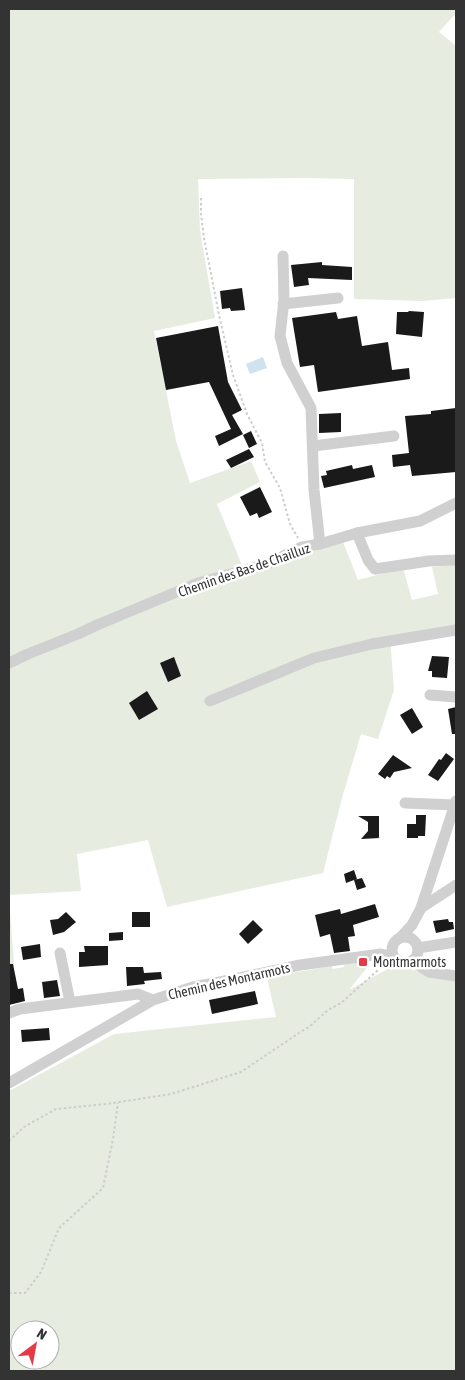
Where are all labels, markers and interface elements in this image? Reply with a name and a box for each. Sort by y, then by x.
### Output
street label: Chemin des Bas de Chailluz [176,540,312,600]
place label: Montmarmots [373,954,446,970]
marker: Montmarmots [357,956,369,968]
street label: Chemin des Montarmots [167,959,291,1003]
north arrow [10,1320,60,1370]
text: N [34,1325,50,1343]

